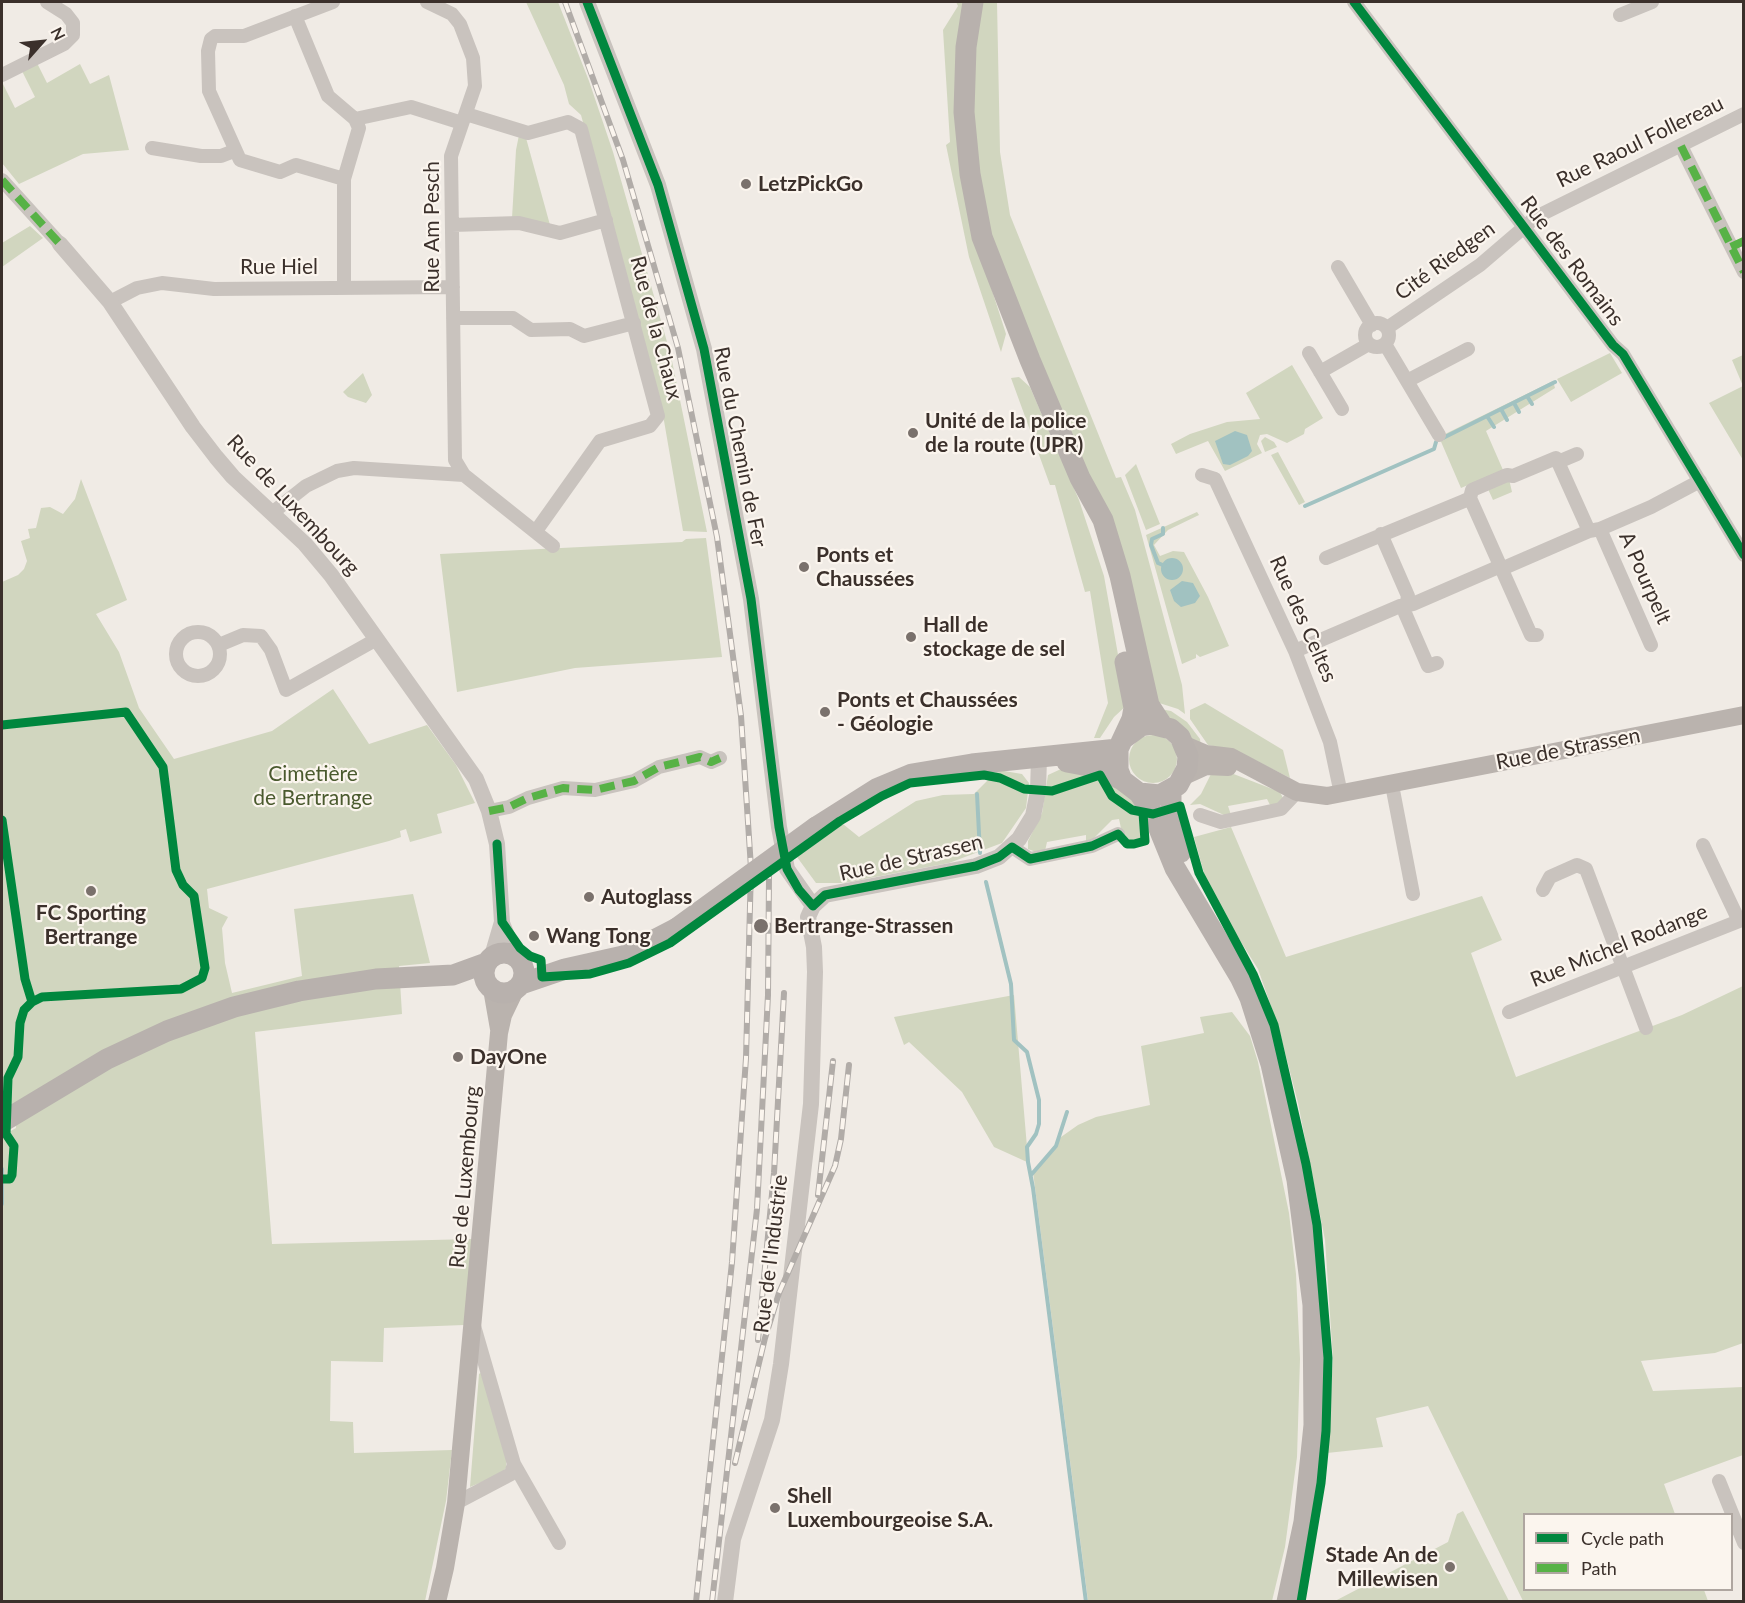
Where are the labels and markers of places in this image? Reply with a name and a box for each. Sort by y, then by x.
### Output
place label: LetzPickGo [758,171,863,197]
marker: LetzPickGo [739,177,753,191]
place label: Unité de la police de la route (UPR) [925,408,1086,458]
marker: Unité de la police de la route (UPR) [906,426,920,440]
place label: Ponts et Chaussées [816,542,914,592]
marker: Ponts et Chaussées [797,560,811,574]
place label: Hall de stockage de sel [923,612,1065,662]
marker: Hall de stockage de sel [904,630,918,644]
place label: Ponts et Chaussées - Géologie [837,687,1018,737]
marker: Ponts et Chaussées - Géologie [818,705,832,719]
marker: FC Sporting Bertrange [84,884,98,898]
place label: Autoglass [601,884,692,910]
marker: Autoglass [582,890,596,904]
place label: FC Sporting Bertrange [36,900,146,950]
place label: Bertrange-Strassen [774,913,953,939]
marker: Bertrange-Strassen [752,917,770,935]
place label: Wang Tong [546,923,651,949]
marker: Wang Tong [527,929,541,943]
place label: DayOne [470,1044,547,1070]
marker: DayOne [451,1050,465,1064]
place label: Shell Luxembourgeoise S.A. [787,1483,993,1533]
marker: Shell Luxembourgeoise S.A. [768,1501,782,1515]
place label: Stade An de Millewisen [1326,1542,1438,1592]
marker: Stade An de Millewisen [1443,1560,1457,1574]

